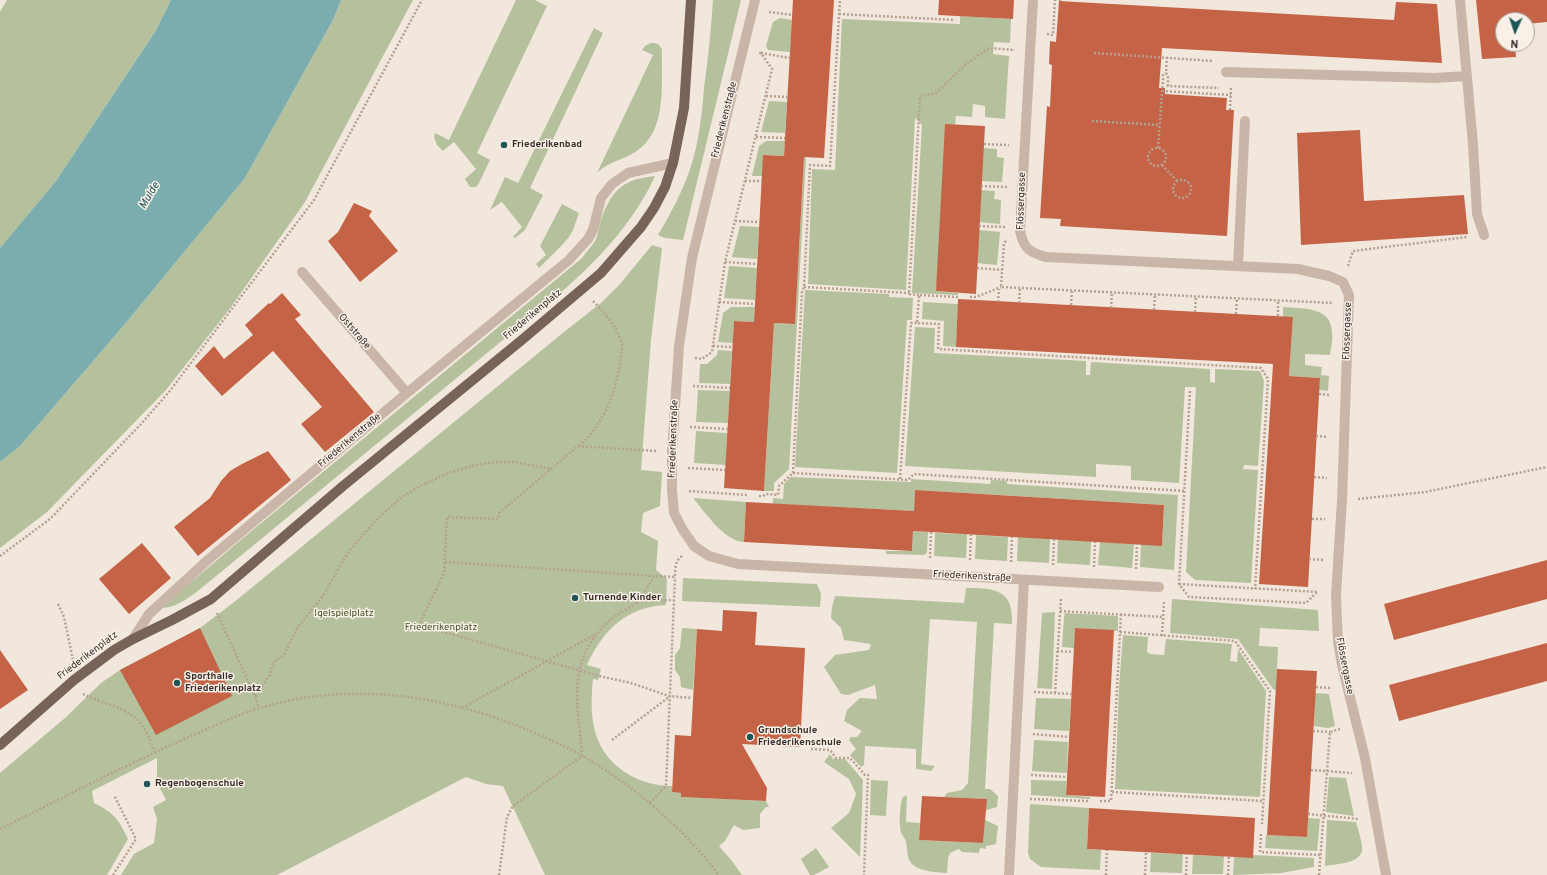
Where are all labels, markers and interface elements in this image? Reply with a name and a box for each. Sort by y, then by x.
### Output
north arrow [1495,12,1535,52]
text: N [1510,36,1519,50]
street label: Friederikenstraße [710,81,740,159]
place label: Friederikenbad [512,139,582,151]
marker: Friederikenbad [499,140,509,150]
street label: Flössergasse [1015,172,1029,230]
water label: Mulde [137,180,163,212]
street label: Friederikenplatz [501,287,565,343]
street label: Flössergasse [1341,302,1355,360]
street label: Oststraße [335,312,373,352]
street label: Friederikenstraße [667,400,681,478]
street label: Friederikenstraße [316,411,384,471]
street label: Friederikenstraße [933,569,1011,585]
place label: Turnende Kinder [583,592,661,604]
marker: Turnende Kinder [570,593,580,603]
park label: Igelspielplatz [314,608,374,620]
park label: Friederikenplatz [405,622,477,634]
street label: Friederikenplatz [55,629,121,683]
street label: Flössergasse [1333,637,1355,695]
place label: Sporthalle Friederikenplatz [185,671,261,694]
marker: Sporthalle Friederikenplatz [172,678,182,688]
place label: Grundschule Friederikenschule [758,725,841,748]
marker: Grundschule Friederikenschule [745,732,755,742]
place label: Regenbogenschule [155,778,244,790]
marker: Regenbogenschule [142,779,152,789]

